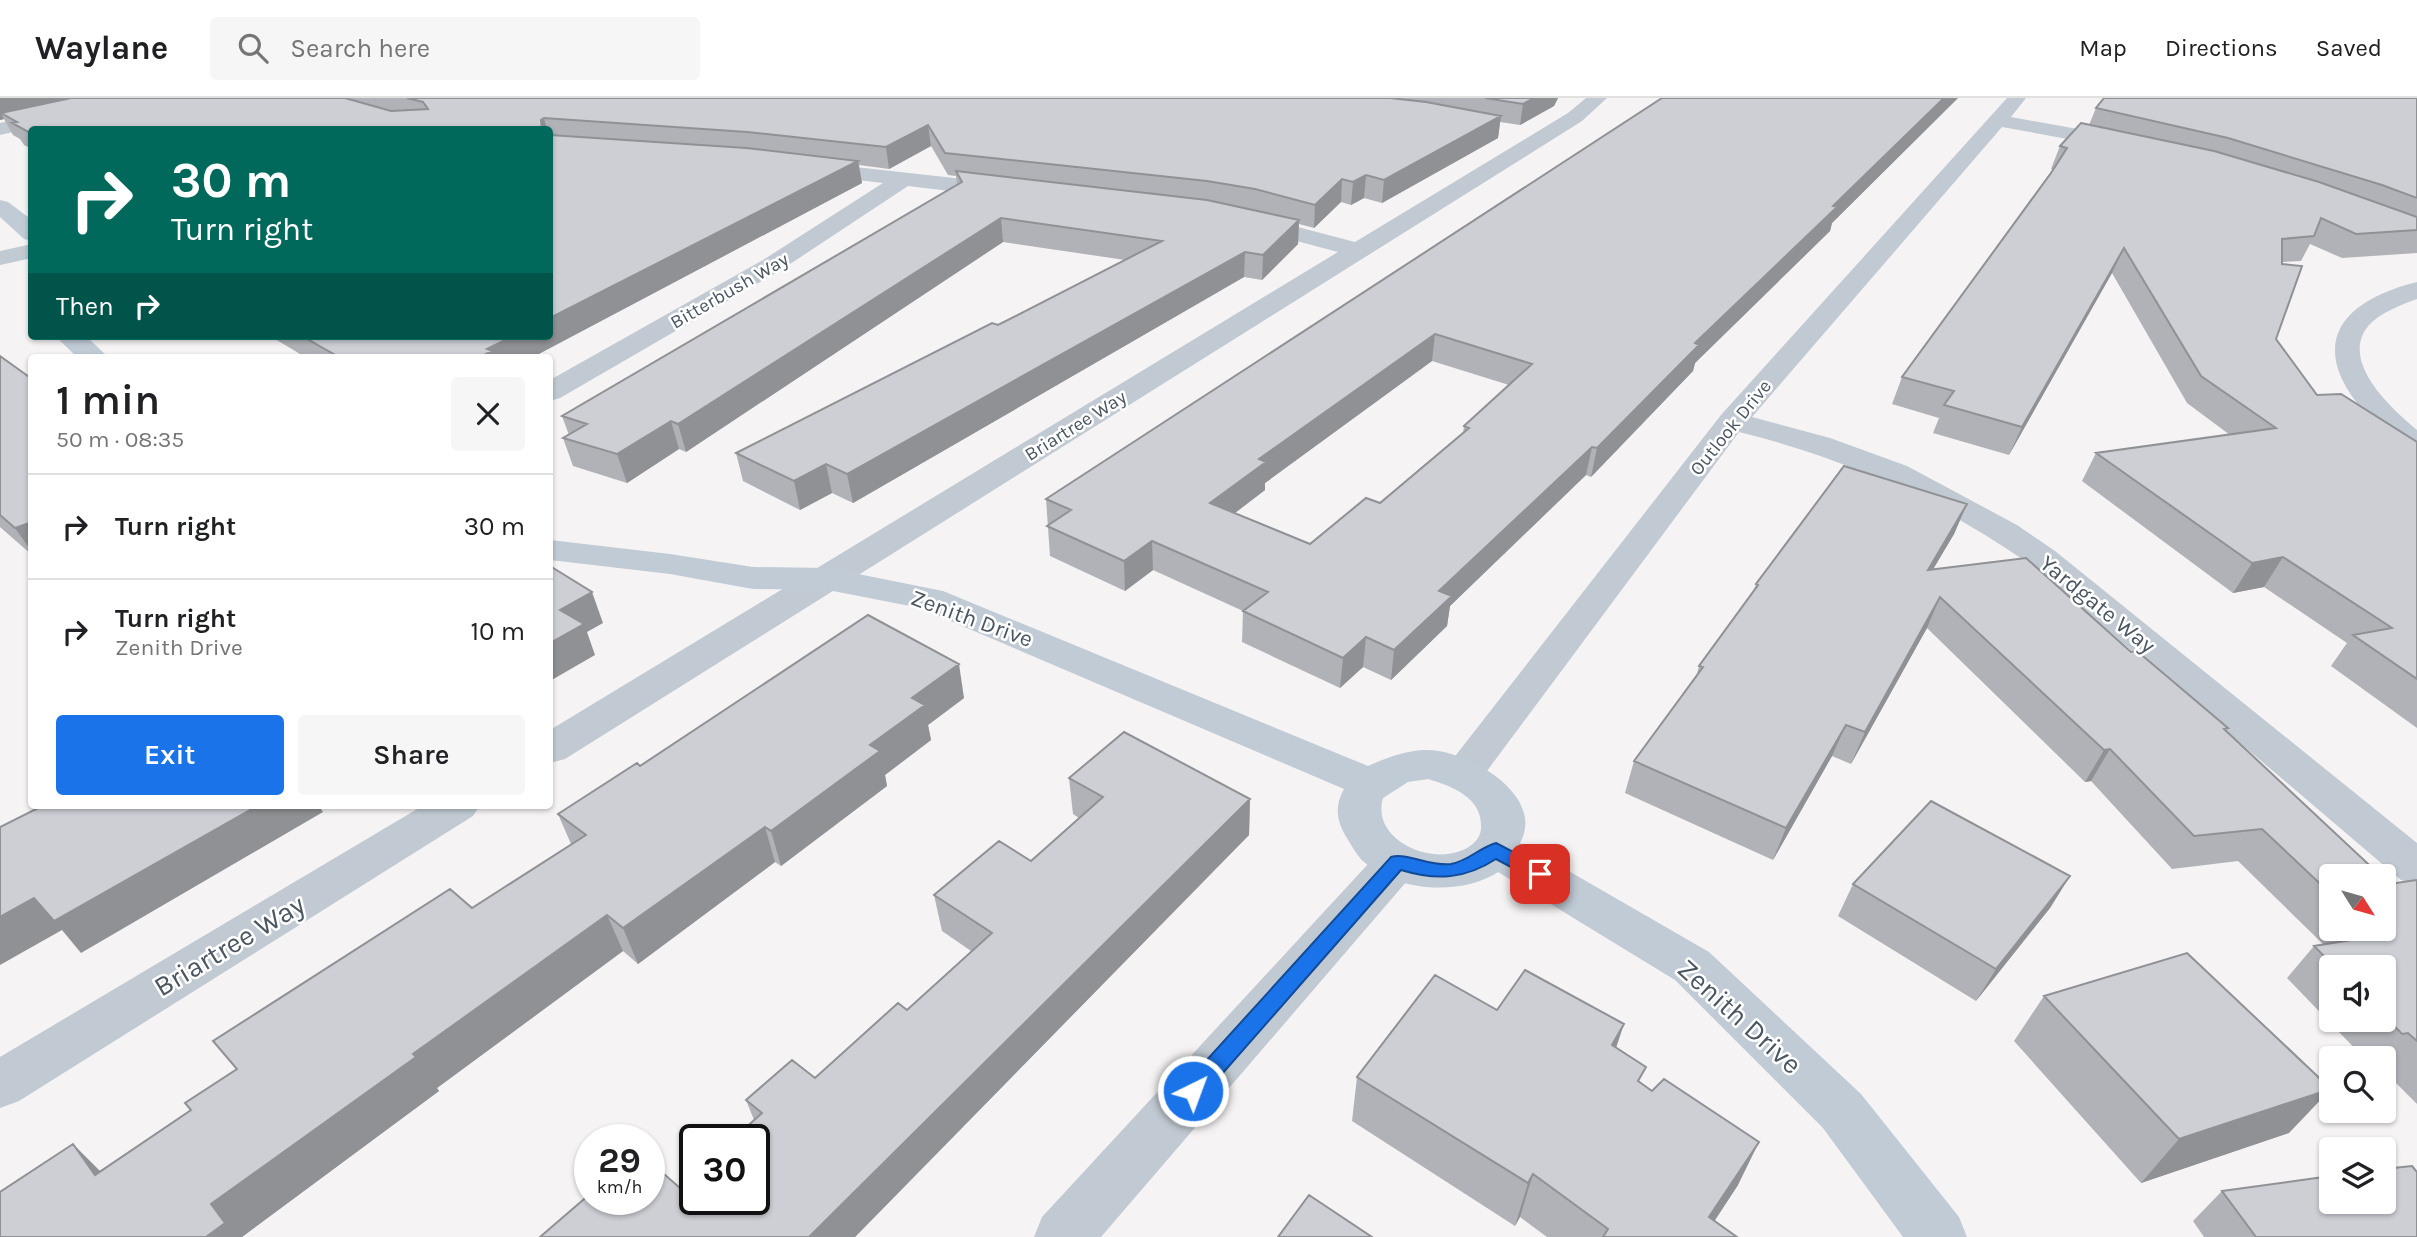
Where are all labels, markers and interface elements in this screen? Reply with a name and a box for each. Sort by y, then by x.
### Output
search box [210,17,700,80]
text: Waylane [35,29,168,67]
icon: search [234,29,272,67]
text: Search here [290,33,430,64]
text: Map [2079,34,2127,62]
text: Directions [2165,34,2278,62]
text: Saved [2316,34,2382,62]
text: 30 m [171,152,291,209]
icon: right [56,154,147,245]
text: Turn right [171,211,313,248]
street label: Bitterbush Way [666,248,793,334]
icon: right [128,287,166,325]
text: Then [56,291,114,322]
text: 1 min [56,375,160,425]
street label: Outlook Drive [1686,375,1776,480]
button: close [451,377,525,451]
street label: Briartree Way [1021,386,1130,466]
text: 50 m · 08:35 [56,426,184,453]
icon: right [56,508,94,546]
text: Turn right [115,511,236,542]
text: 30 m [464,511,525,542]
street label: Yardgate Way [2035,550,2161,659]
street label: Zenith Drive [907,584,1037,653]
text: Turn right [115,603,236,634]
icon: right [56,613,94,651]
text: 10 m [470,616,525,647]
text: Zenith Drive [115,634,243,661]
button: Exit [56,715,284,795]
button: Share [298,715,525,795]
pin [1510,844,1570,904]
icon: arrive [1521,855,1559,893]
north arrow [2319,864,2396,942]
map controls [2319,864,2396,1214]
street label: Briartree Way [148,887,311,1003]
street label: Zenith Drive [1671,952,1809,1081]
button: sound [2319,955,2396,1032]
button: search [2319,1046,2396,1123]
position arrow [1156,1054,1230,1128]
speed limit sign: 30 [679,1124,770,1215]
button: layers [2319,1137,2396,1214]
text: 29 [598,1140,641,1181]
text: km/h [597,1176,642,1198]

